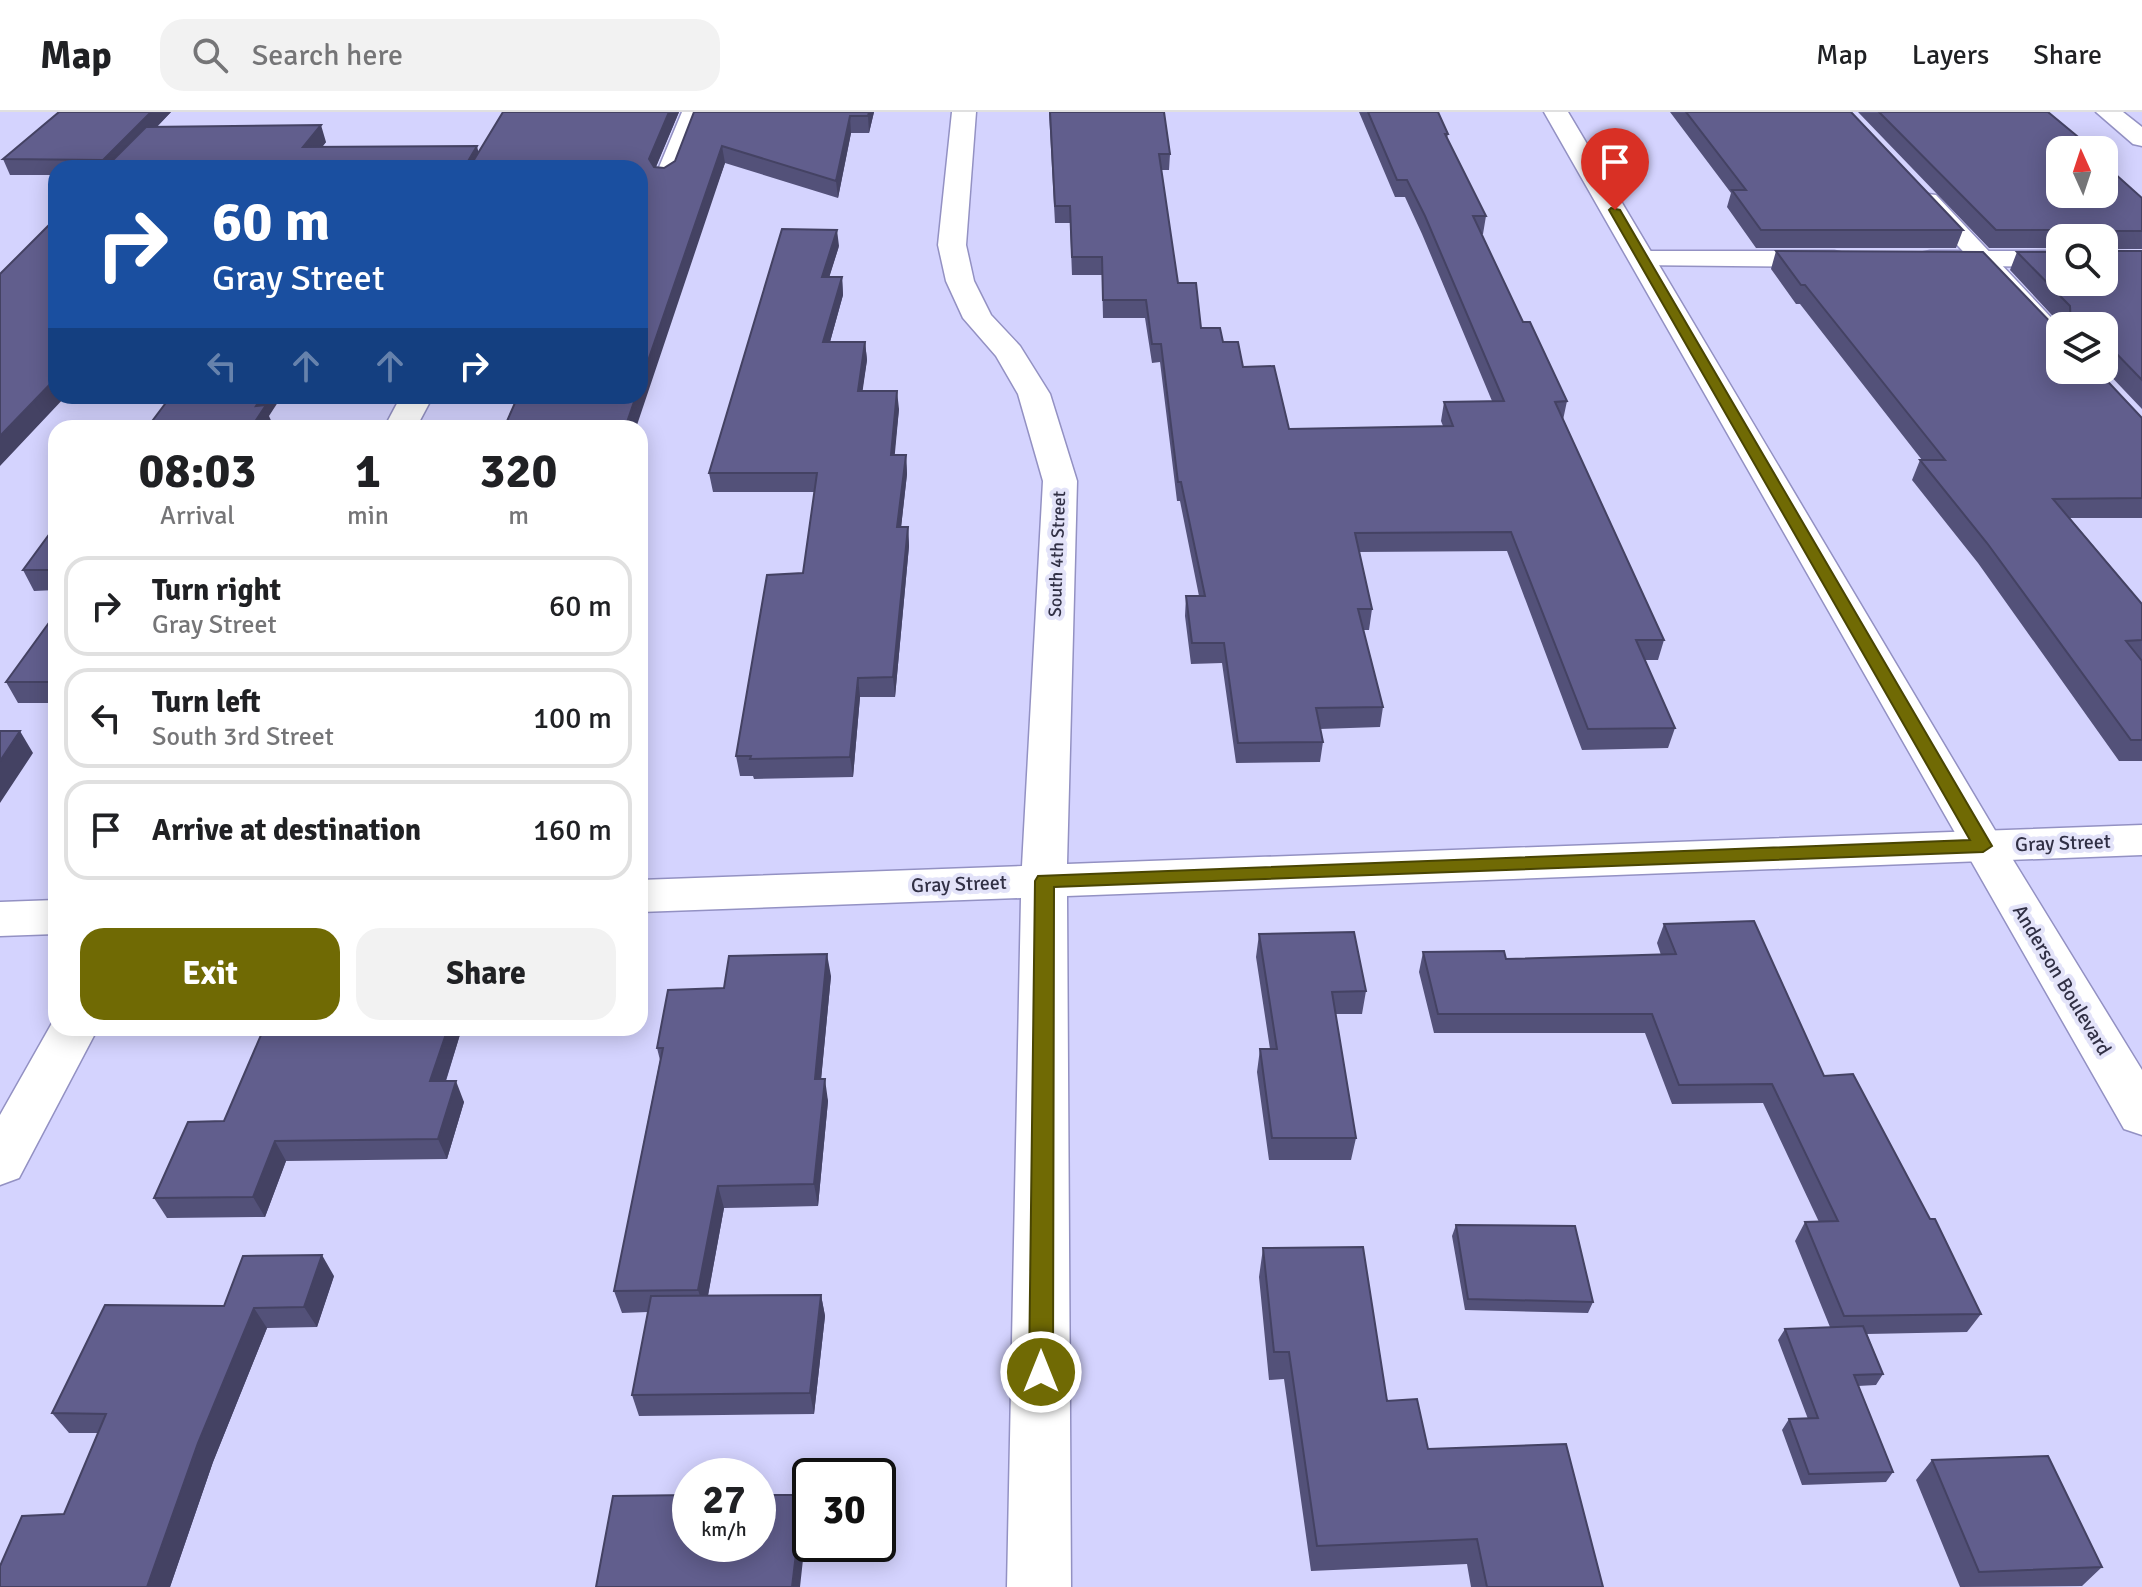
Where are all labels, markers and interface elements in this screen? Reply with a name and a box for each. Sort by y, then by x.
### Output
search box [160,19,720,91]
text: Map [40,32,112,79]
icon: search [188,33,232,77]
text: Search here [252,37,403,74]
text: Map [1816,38,1868,72]
text: Layers [1912,38,1989,72]
text: Share [2033,38,2102,72]
pin [1581,128,1649,210]
north arrow [2046,136,2118,208]
map controls [2046,136,2118,384]
icon: arrive [1593,140,1637,184]
text: 60 m [212,187,330,256]
icon: right [80,192,184,296]
button: search [2046,224,2118,296]
text: Gray Street [212,256,384,301]
button: layers [2046,312,2118,384]
icon: left [200,344,244,388]
icon: ahead [284,344,328,388]
icon: ahead [368,344,412,388]
icon: right [452,344,496,388]
text: 08:03 [139,442,256,501]
text: 1 [355,442,381,501]
text: 320 [480,442,557,501]
street label: South 4th Street [1044,491,1070,617]
text: Arrival [160,500,235,532]
text: min [347,500,389,532]
text: m [508,500,529,532]
text: Turn right [152,572,281,609]
icon: right [84,584,128,628]
text: 60 m [549,588,612,625]
text: Gray Street [152,609,277,641]
text: Turn left [152,684,261,721]
icon: left [84,696,128,740]
text: 100 m [533,700,612,737]
text: South 3rd Street [152,721,334,753]
icon: arrive [84,808,128,852]
text: Arrive at destination [152,812,421,849]
text: 160 m [533,812,612,849]
street label: Gray Street [2015,829,2111,857]
street label: Gray Street [911,870,1007,898]
street label: Anderson Boulevard [2007,900,2117,1060]
button: Exit [80,928,340,1020]
button: Share [356,928,616,1020]
position arrow [999,1330,1083,1414]
speed limit sign: 30 [792,1458,896,1562]
text: 27 [702,1475,746,1525]
text: km/h [701,1517,747,1542]

